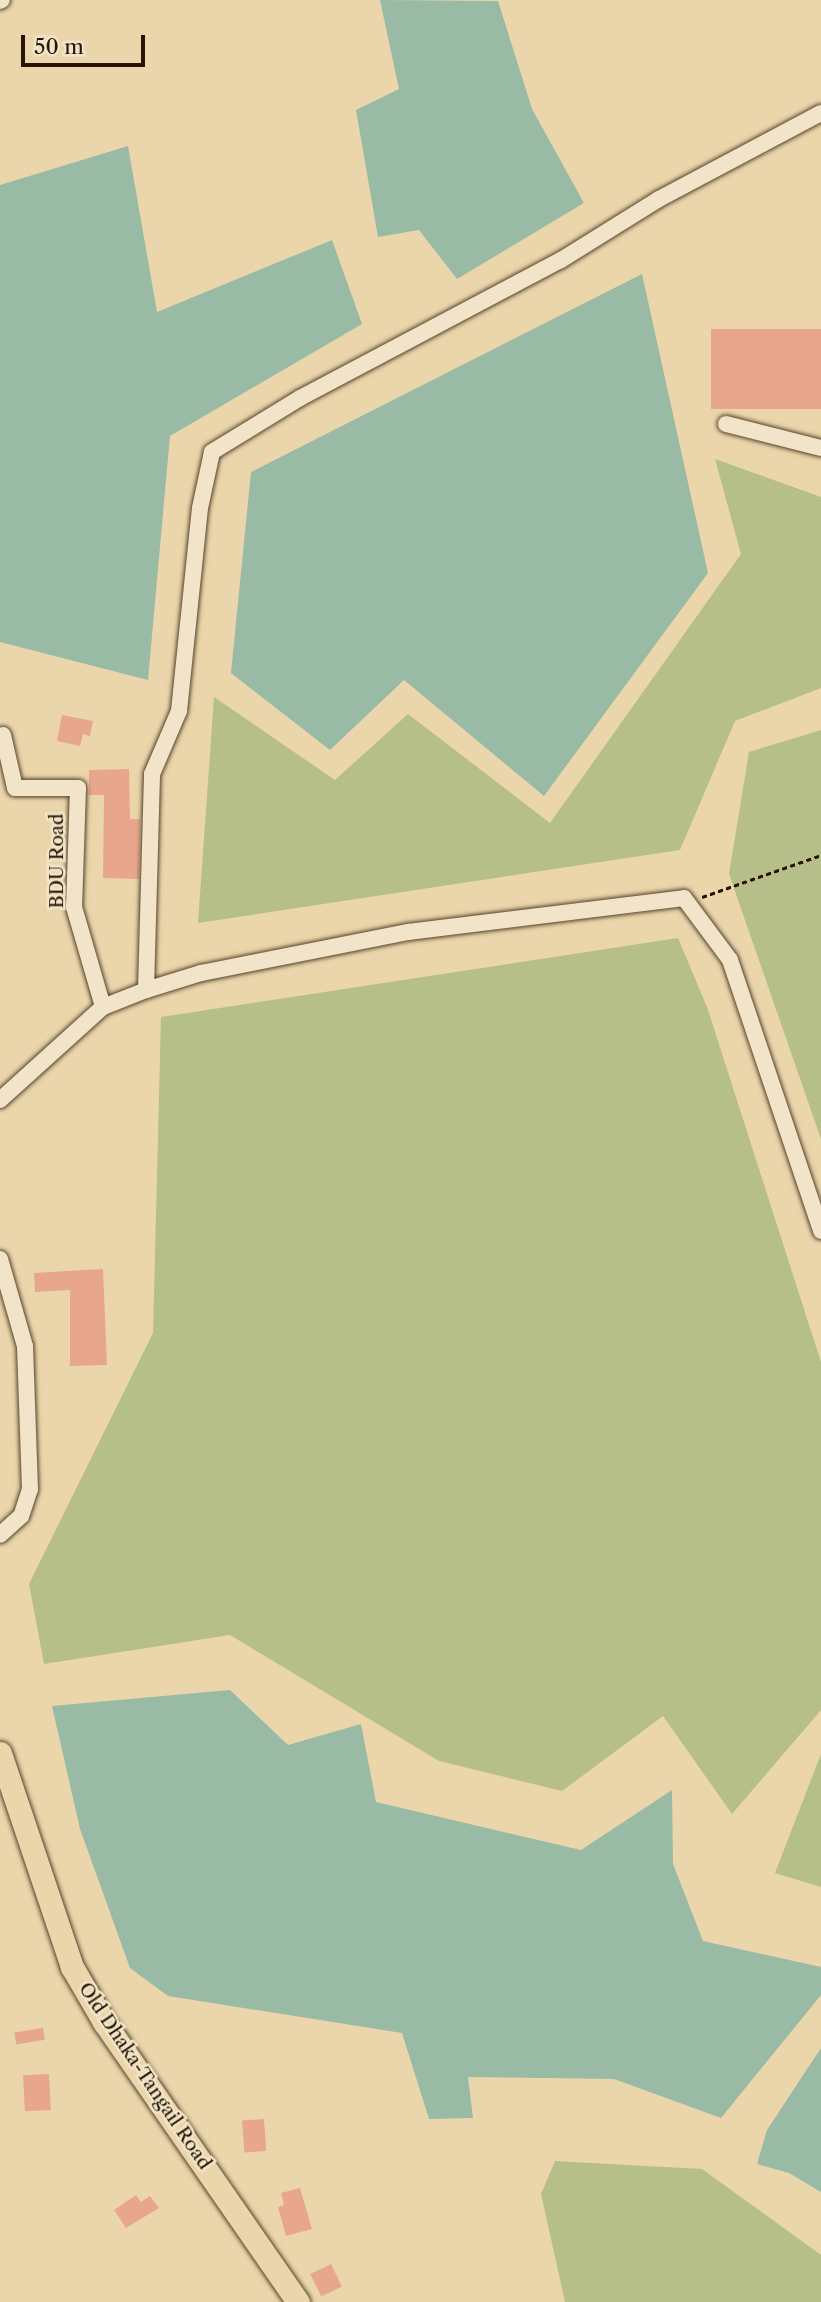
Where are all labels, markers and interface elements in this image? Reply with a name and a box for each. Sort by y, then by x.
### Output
scale bar [24,21,149,65]
text: 50 m [34,34,84,59]
street label: BDU Road [46,813,68,909]
street label: Old Dhaka-Tangail Road [74,1978,216,2174]

